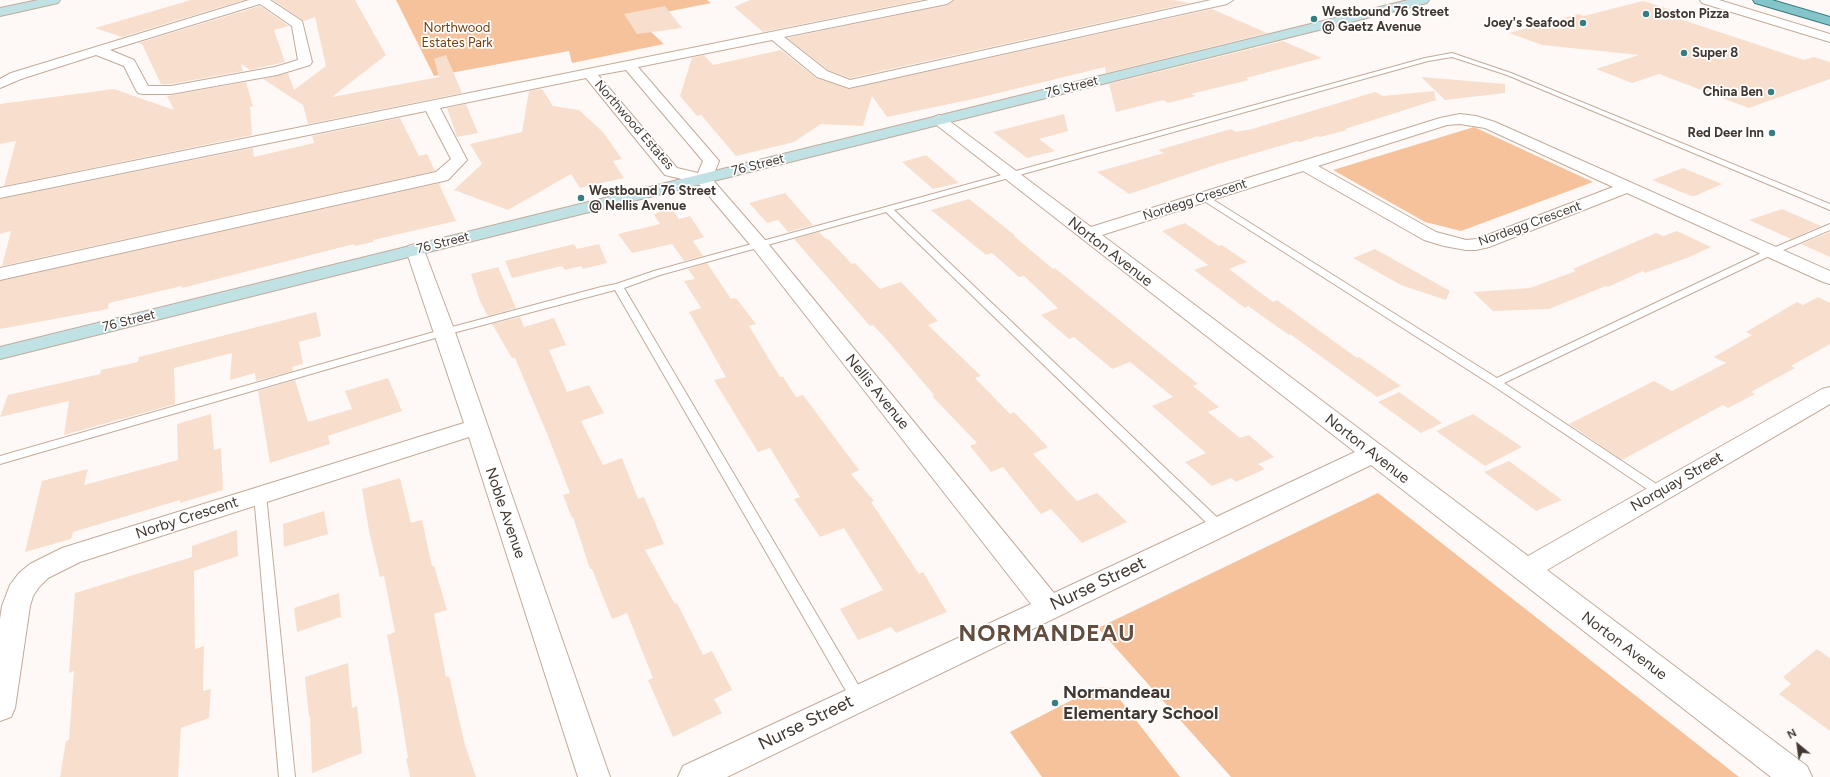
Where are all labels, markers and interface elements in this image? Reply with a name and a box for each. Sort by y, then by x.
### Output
place label: Westbound 76 Street @ Gaetz Avenue [1322,4,1449,35]
place label: Boston Pizza [1654,6,1729,22]
marker: Boston Pizza [1641,9,1651,19]
marker: Westbound 76 Street @ Gaetz Avenue [1309,14,1319,24]
place label: Joey's Seafood [1484,15,1575,31]
marker: Joey's Seafood [1578,18,1588,28]
park label: Northwood Estates Park [421,20,493,51]
place label: Super 8 [1692,45,1738,61]
marker: Super 8 [1679,48,1689,58]
street label: 76 Street [1044,73,1100,101]
street label: Northwood Estates [591,77,677,173]
place label: China Ben [1703,84,1763,100]
marker: China Ben [1766,87,1776,97]
place label: Red Deer Inn [1688,125,1764,141]
marker: Red Deer Inn [1767,128,1777,138]
street label: 76 Street [730,151,786,179]
street label: Nordegg Crescent [1141,176,1249,224]
place label: Westbound 76 Street @ Nellis Avenue [589,183,716,214]
marker: Westbound 76 Street @ Nellis Avenue [576,193,586,203]
street label: Nordegg Crescent [1476,198,1584,250]
street label: Norton Avenue [1064,213,1156,291]
street label: 76 Street [415,229,471,257]
street label: 76 Street [101,307,157,335]
street label: Nellis Avenue [841,351,913,433]
street label: Norton Avenue [1321,410,1413,488]
street label: Norquay Street [1628,448,1726,516]
street label: Noble Avenue [481,465,529,561]
street label: Norby Crescent [133,493,241,543]
street label: Nurse Street [1047,552,1149,616]
street label: Norton Avenue [1578,608,1670,684]
district label: NORMANDEAU [959,620,1135,648]
place label: Normandeau Elementary School [1063,682,1218,724]
street label: Nurse Street [755,691,857,755]
marker: Normandeau Elementary School [1050,698,1060,708]
north arrow [1778,725,1818,765]
text: N [1785,726,1799,742]

